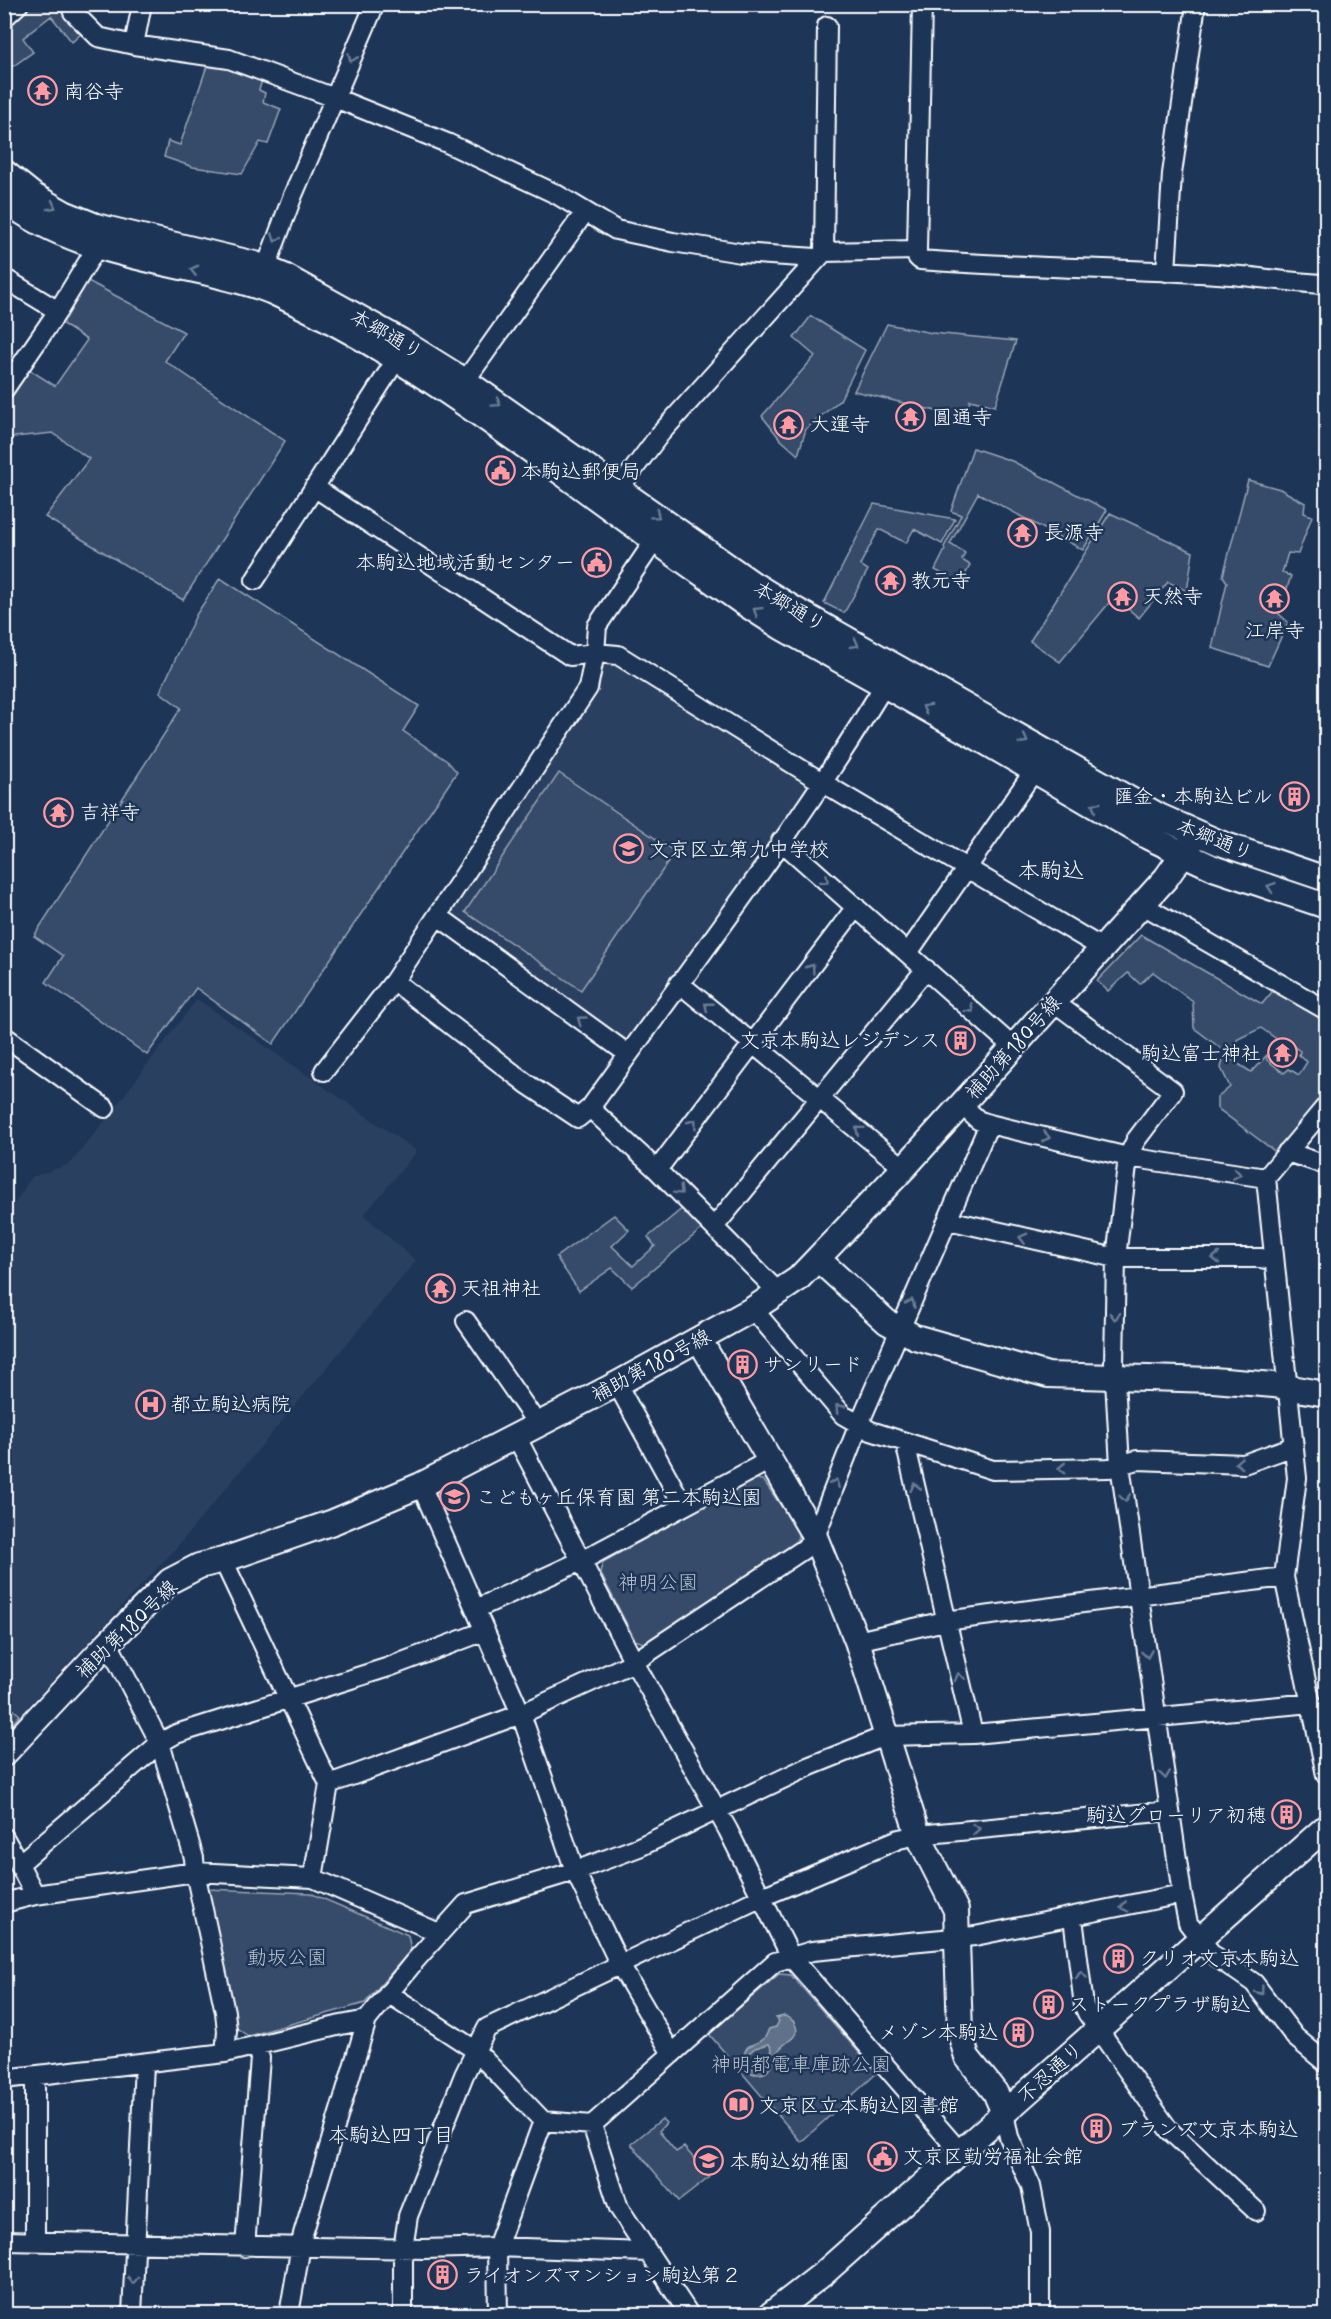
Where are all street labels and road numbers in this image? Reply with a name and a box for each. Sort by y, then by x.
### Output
street label: 本郷通り [345,304,428,367]
street label: 本郷通り [748,575,830,639]
street label: 本郷通り [1172,813,1257,868]
street label: 補助第180号線 [960,990,1068,1106]
street label: 補助第180号線 [587,1323,716,1409]
street label: 補助第180号線 [70,1575,184,1686]
street label: 不忍通り [1012,2036,1090,2110]

